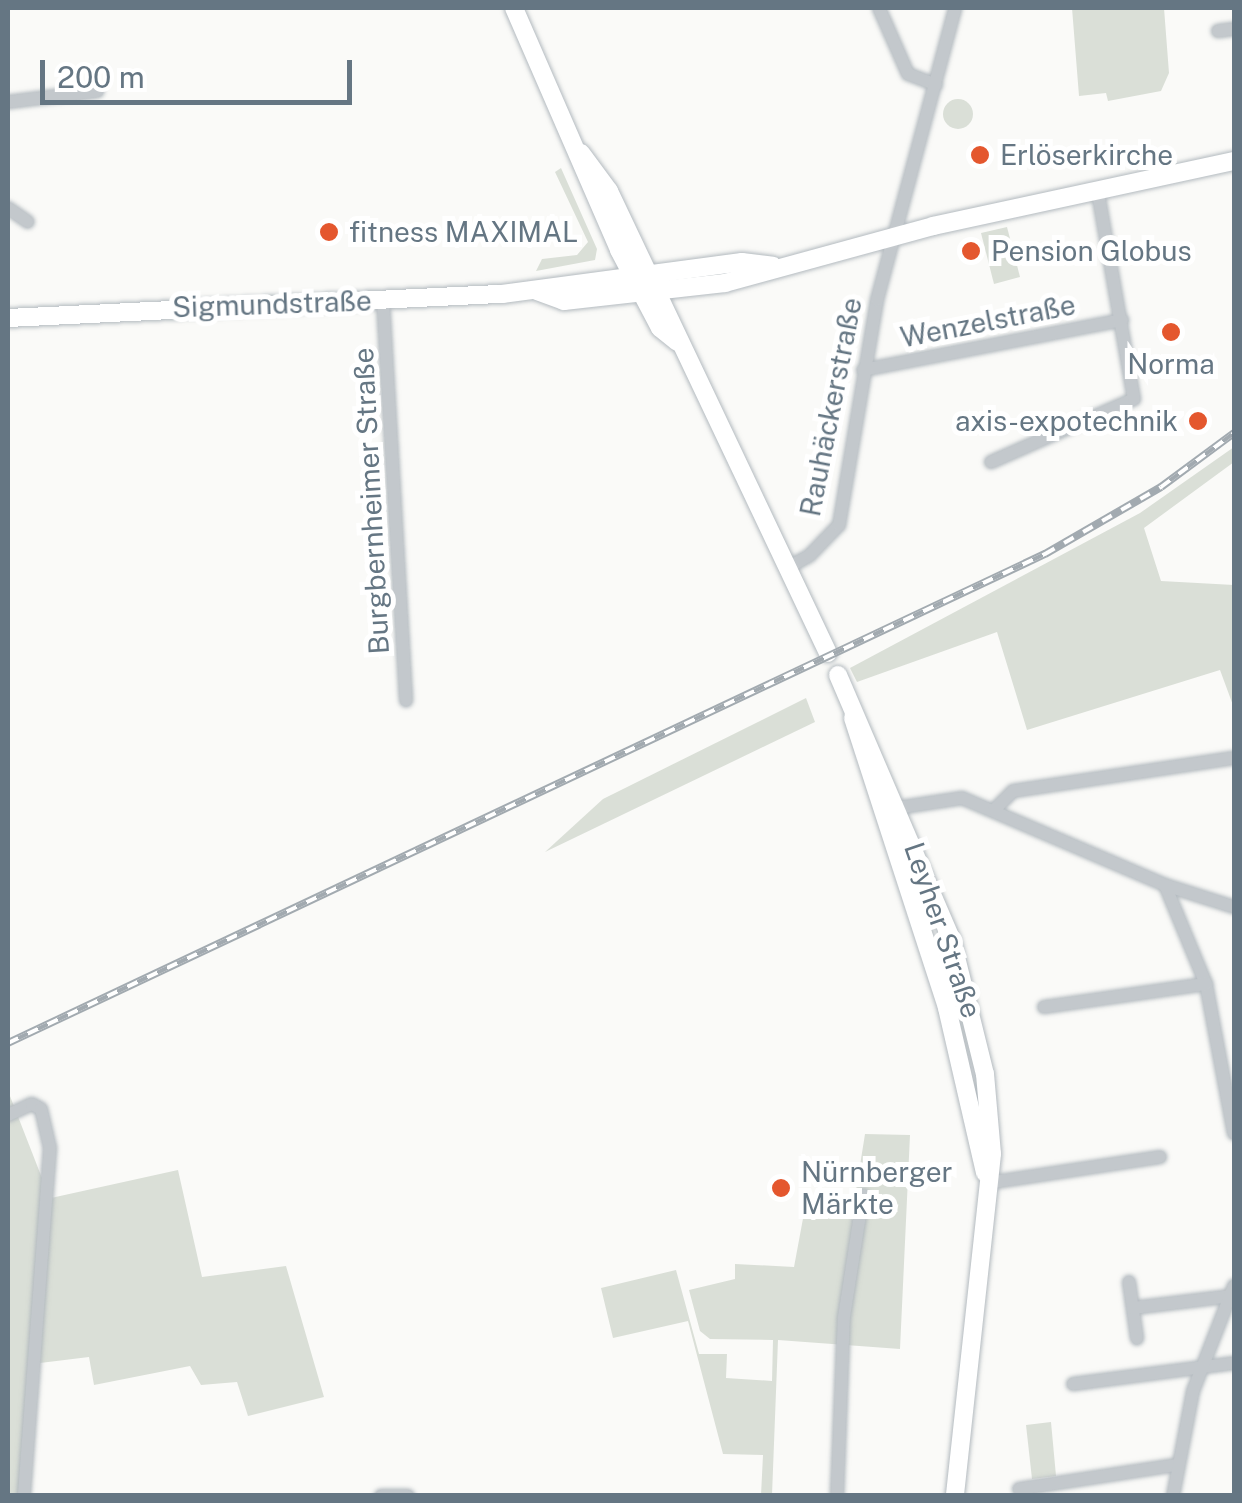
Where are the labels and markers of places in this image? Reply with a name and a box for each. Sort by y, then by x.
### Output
place label: Erlöserkirche [1000,138,1173,172]
marker: Erlöserkirche [969,144,991,166]
place label: fitness MAXIMAL [349,215,578,249]
marker: fitness MAXIMAL [318,221,340,243]
place label: Pension Globus [991,234,1192,268]
marker: Pension Globus [960,240,982,262]
marker: Norma [1160,321,1182,343]
place label: Norma [1127,347,1215,381]
place label: axis-expotechnik [955,404,1178,438]
marker: axis-expotechnik [1187,410,1209,432]
place label: Nürnberger Märkte [801,1155,952,1221]
marker: Nürnberger Märkte [770,1177,792,1199]

